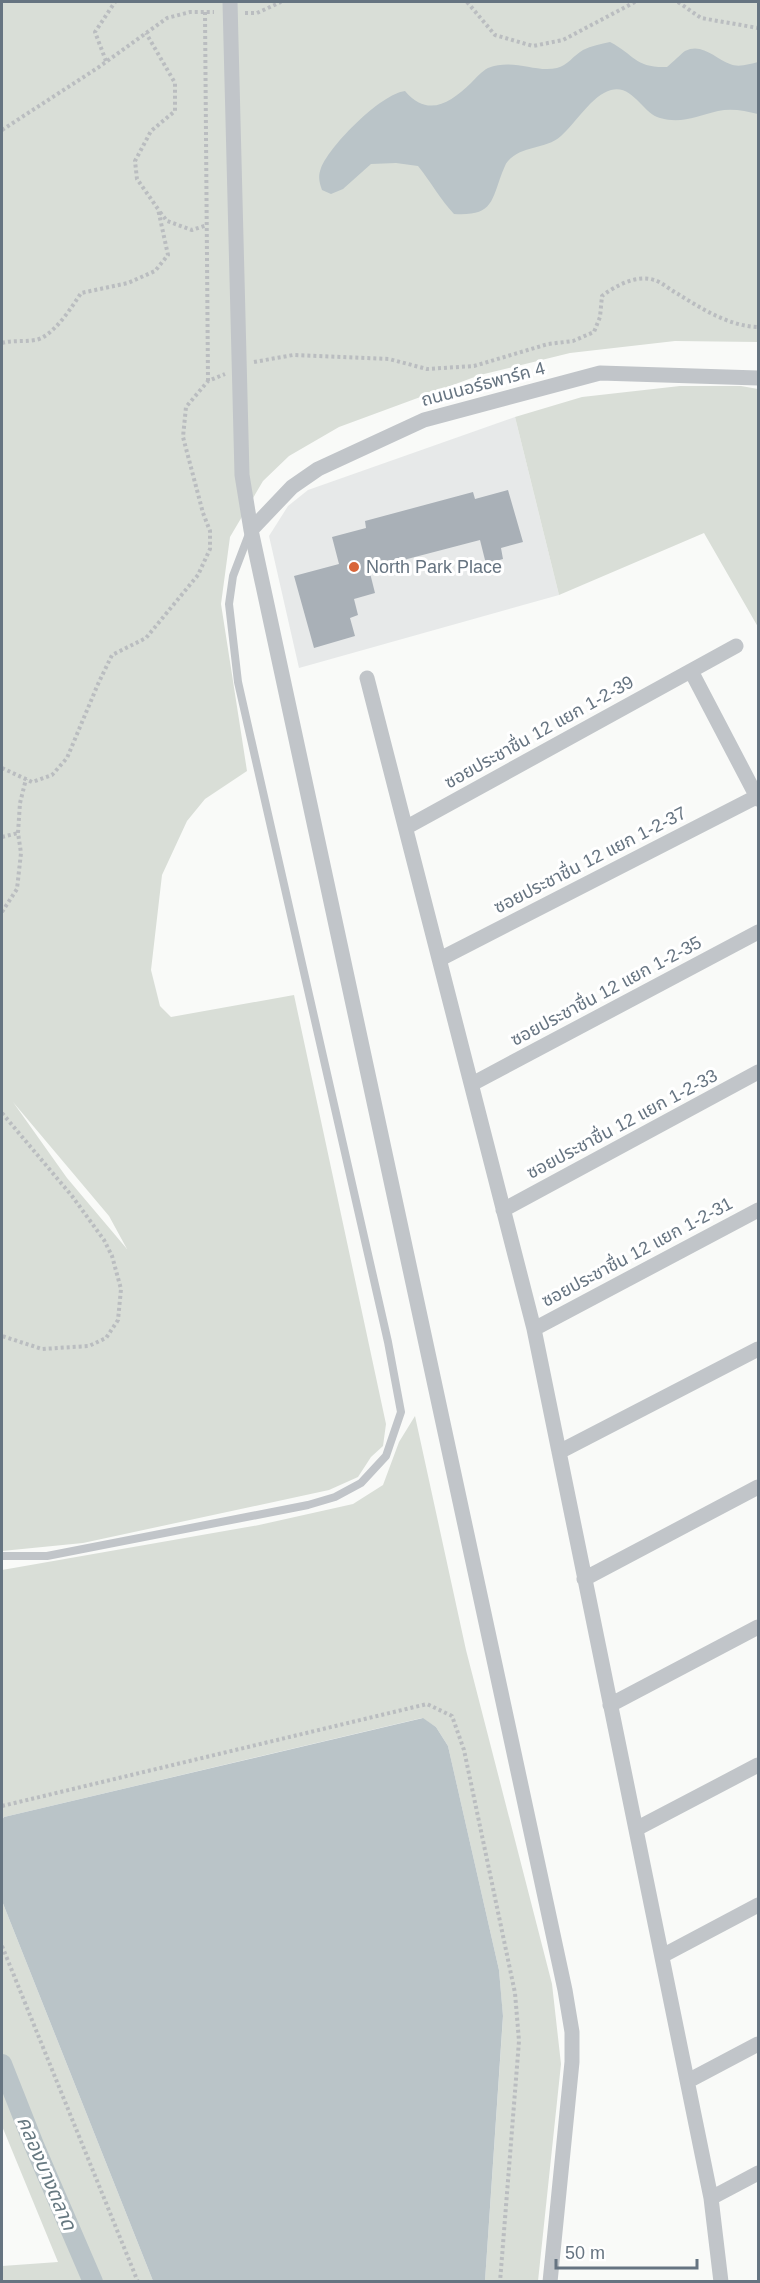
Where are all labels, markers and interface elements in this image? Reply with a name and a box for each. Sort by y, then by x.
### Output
street label: ถนนนอร์ธพาร์ค 4 [419,358,547,410]
place label: North Park Place [366,557,502,577]
marker: North Park Place [347,560,361,574]
street label: ซอยประชาชื่น 12 แยก 1-2-39 [439,669,637,792]
street label: ซอยประชาชื่น 12 แยก 1-2-37 [489,800,690,917]
street label: ซอยประชาชื่น 12 แยก 1-2-35 [506,930,705,1050]
street label: ซอยประชาชื่น 12 แยก 1-2-33 [522,1063,721,1183]
street label: ซอยประชาชื่น 12 แยก 1-2-31 [537,1191,736,1311]
water label: คลองบางตลาด [13,2113,81,2234]
scale bar [556,2232,697,2270]
text: 50 m [565,2243,605,2263]

